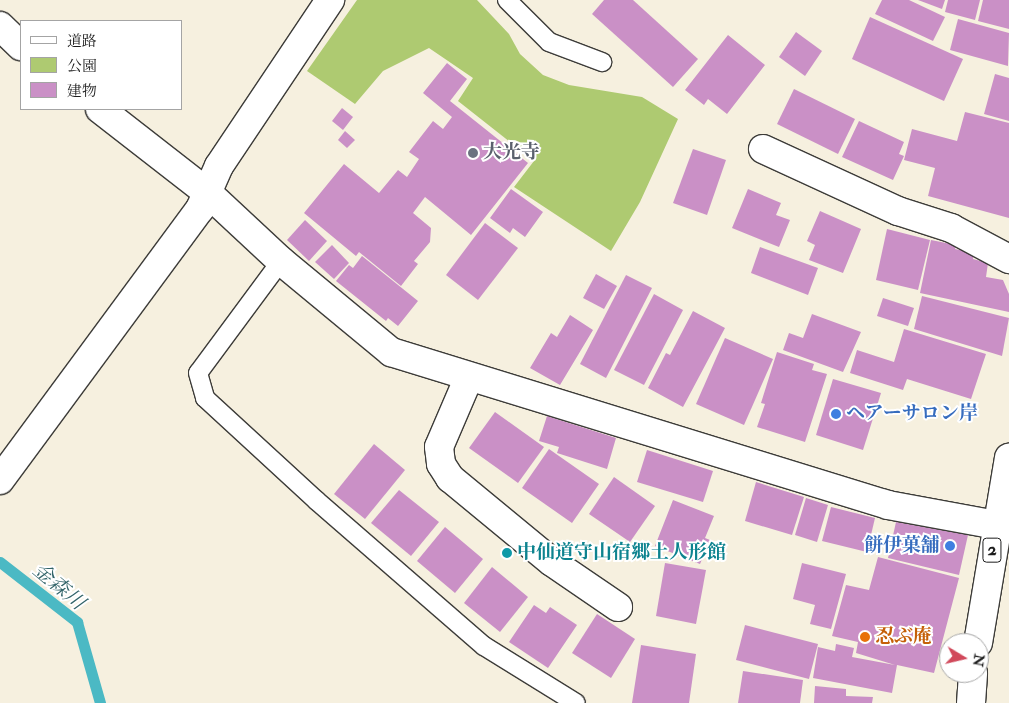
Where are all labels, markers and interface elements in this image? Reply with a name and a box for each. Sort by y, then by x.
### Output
legend [20,20,182,110]
text: 道路 [67,32,97,51]
text: 公園 [67,57,97,76]
text: 建物 [67,82,97,101]
place label: 大光寺 [483,142,540,164]
marker: 大光寺 [467,147,479,159]
place label: ヘアーサロン岸 [846,403,978,425]
marker: ヘアーサロン岸 [830,408,842,420]
road number: 2 [982,534,1002,566]
place label: 餅伊菓舗 [864,535,940,557]
marker: 餅伊菓舗 [944,540,956,552]
place label: 中仙道守山宿郷土人形館 [517,542,726,564]
marker: 中仙道守山宿郷土人形館 [501,547,513,559]
water label: 金森川 [28,558,90,614]
place label: 忍ぶ庵 [875,626,932,648]
marker: 忍ぶ庵 [859,631,871,643]
north arrow [939,633,989,683]
text: N [969,653,988,668]

